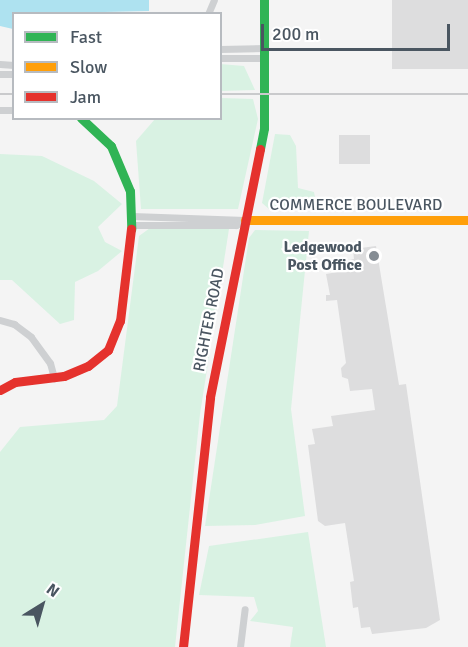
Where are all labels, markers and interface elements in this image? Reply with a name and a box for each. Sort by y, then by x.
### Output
legend [12,12,222,120]
scale bar [264,12,453,50]
text: 200 m [272,23,319,45]
text: Fast [70,26,102,48]
text: Slow [70,56,107,78]
text: Jam [70,86,101,108]
street label: COMMERCE BOULEVARD [270,195,442,215]
place label: Ledgewood Post Office [284,237,362,275]
marker: Ledgewood Post Office [367,249,381,263]
street label: RIGHTER ROAD [190,266,228,374]
north arrow [12,575,72,635]
text: N [42,579,63,602]

